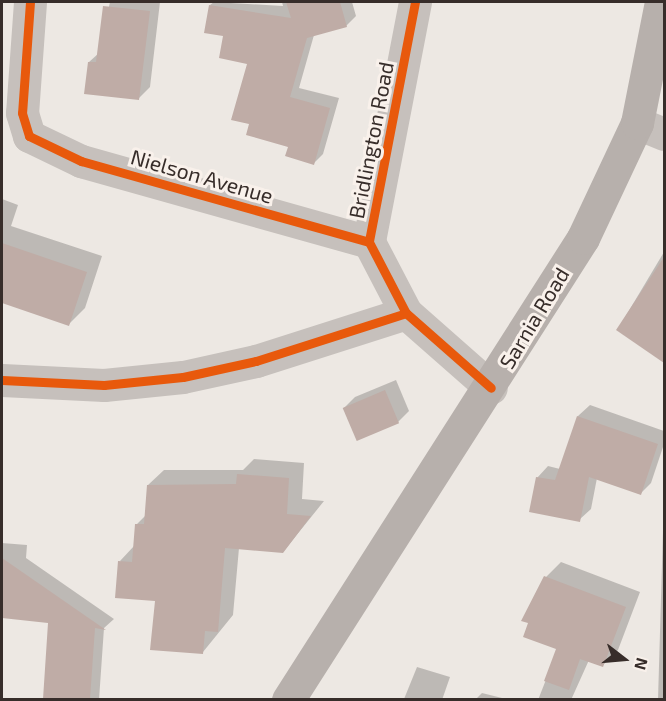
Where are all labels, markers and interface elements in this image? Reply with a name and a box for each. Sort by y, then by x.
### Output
street label: Bridlington Road [343,59,399,221]
street label: Nielson Avenue [128,144,276,208]
street label: Sarnia Road [494,263,574,373]
north arrow [594,629,654,689]
text: N [631,656,653,672]

